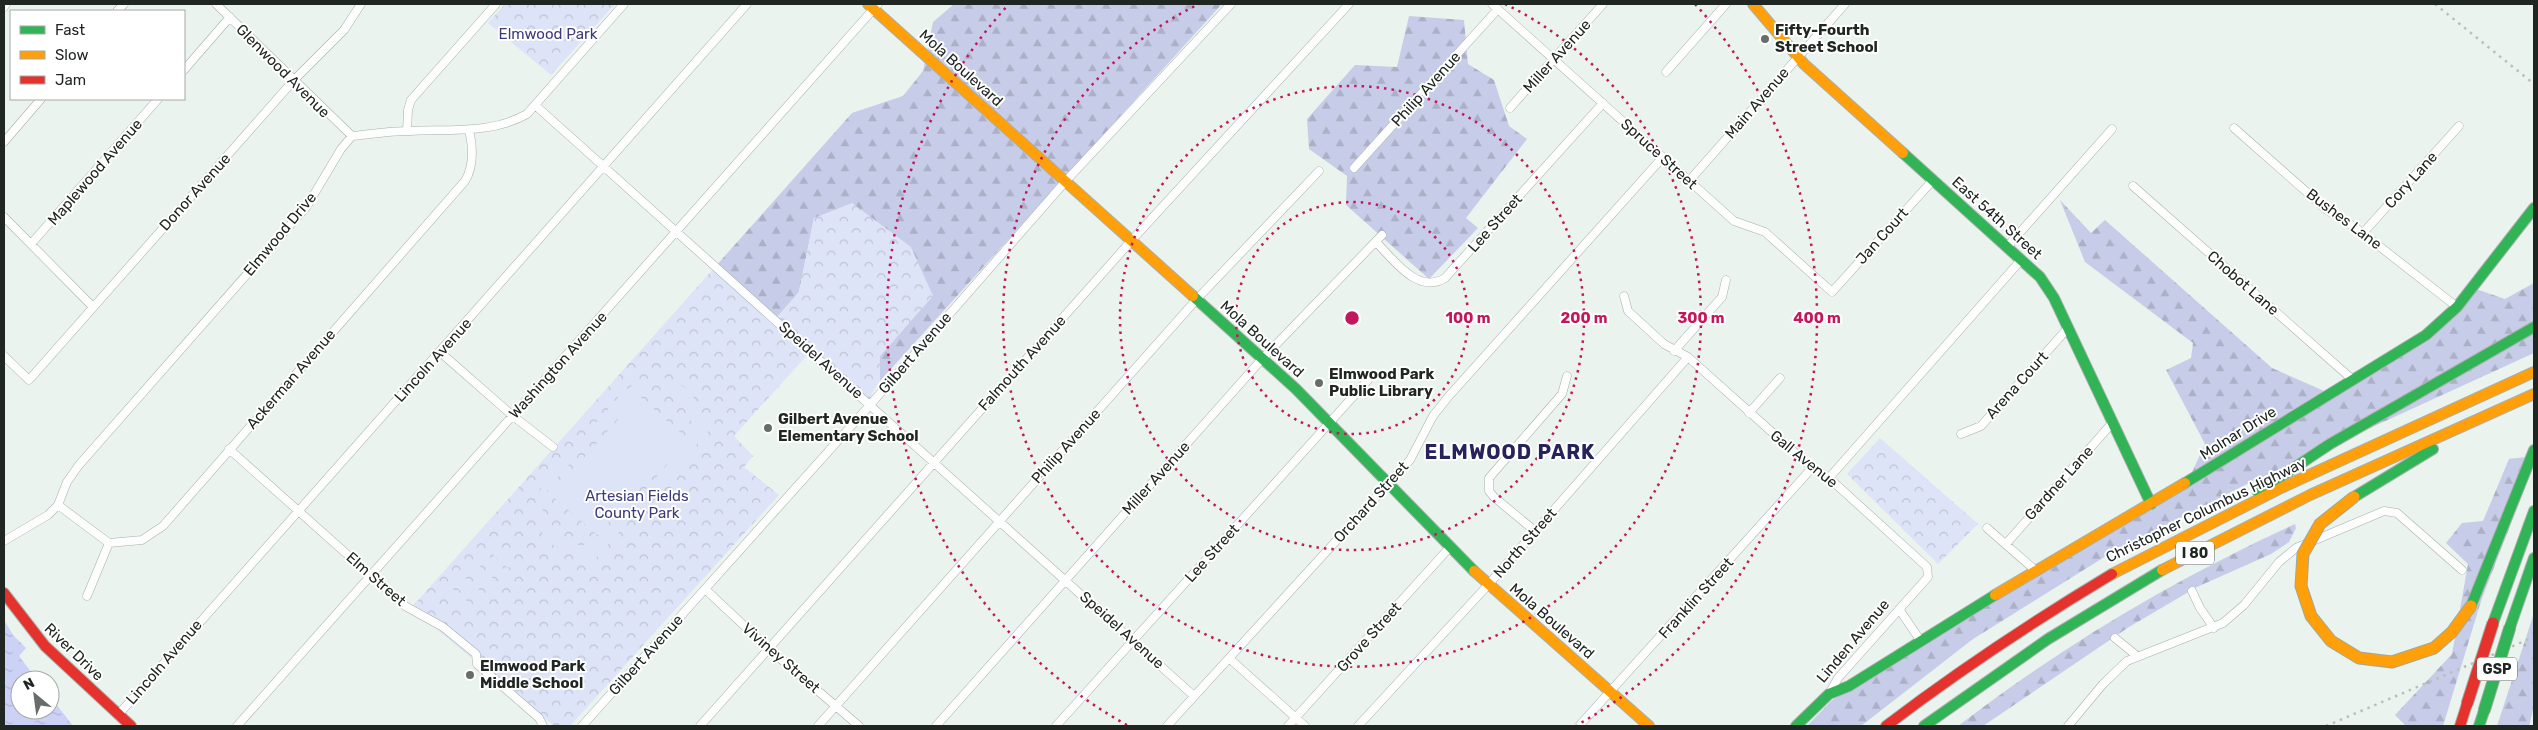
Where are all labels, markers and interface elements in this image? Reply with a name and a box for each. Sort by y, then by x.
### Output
legend [10,10,185,100]
street label: Miller Avenue [1519,16,1595,96]
street label: Glenwood Avenue [232,20,334,122]
text: Fast [55,21,85,39]
place label: Fifty-Fourth Street School [1775,21,1878,56]
park label: Elmwood Park [499,25,598,43]
street label: Mola Boulevard [915,26,1007,110]
marker: Fifty-Fourth Street School [1759,33,1771,45]
text: Slow [55,46,88,64]
street label: Philip Avenue [1388,48,1464,130]
street label: Main Avenue [1721,64,1793,142]
text: Jam [55,71,86,89]
street label: Maplewood Avenue [44,115,146,229]
street label: Spruce Street [1617,115,1701,193]
street label: Cory Lane [2381,148,2441,212]
street label: Donor Avenue [156,150,234,234]
street label: East 54th Street [1948,173,2046,263]
street label: Bushes Lane [2303,185,2385,253]
street label: Elmwood Drive [240,188,320,280]
street label: Lee Street [1464,190,1526,256]
street label: Jan Court [1852,204,1912,268]
street label: Chobot Lane [2204,247,2282,319]
street label: Mola Boulevard [1216,297,1308,381]
street label: Washington Avenue [505,308,611,422]
street label: Gilbert Avenue [875,309,955,397]
centre of rings [1343,309,1361,327]
text: 100 m [1446,309,1490,327]
text: 200 m [1560,309,1608,327]
text: 300 m [1677,309,1725,327]
text: 400 m [1793,309,1841,327]
street label: Falmouth Avenue [974,312,1070,414]
street label: Lincoln Avenue [391,314,475,406]
street label: Speidel Avenue [775,317,867,403]
street label: Ackerman Avenue [243,325,339,433]
street label: Arena Court [1982,348,2052,422]
place label: Elmwood Park Public Library [1329,365,1434,400]
marker: Elmwood Park Public Library [1313,377,1325,389]
street label: Molnar Drive [2196,402,2280,464]
street label: Philip Avenue [1028,405,1104,487]
place label: Gilbert Avenue Elementary School [778,410,919,445]
marker: Gilbert Avenue Elementary School [762,422,774,434]
street label: Gall Avenue [1767,426,1841,492]
street label: Miller Avenue [1118,438,1194,518]
district label: ELMWOOD PARK [1425,440,1595,464]
street label: Gardner Lane [2021,442,2097,524]
street label: Christopher Columbus Highway [2103,454,2309,566]
street label: Orchard Street [1330,458,1412,546]
park label: Artesian Fields County Park [585,487,689,522]
street label: North Street [1490,504,1560,582]
street label: Lee Street [1181,520,1243,586]
road number: I 80 [2176,542,2214,564]
street label: Elm Street [343,548,410,610]
street label: Franklin Street [1655,554,1737,642]
street label: Mola Boulevard [1506,579,1598,663]
street label: Speidel Avenue [1076,587,1168,673]
street label: Linden Avenue [1813,596,1893,686]
street label: Grove Street [1333,598,1405,676]
street label: Gilbert Avenue [605,611,687,699]
street label: Lincoln Avenue [122,616,206,708]
street label: River Drive [41,619,107,685]
street label: Viviney Street [738,619,824,697]
place label: Elmwood Park Middle School [480,657,585,692]
road number: GSP [2477,658,2517,681]
marker: Elmwood Park Middle School [464,669,476,681]
north arrow [10,670,60,720]
text: N [20,674,37,694]

